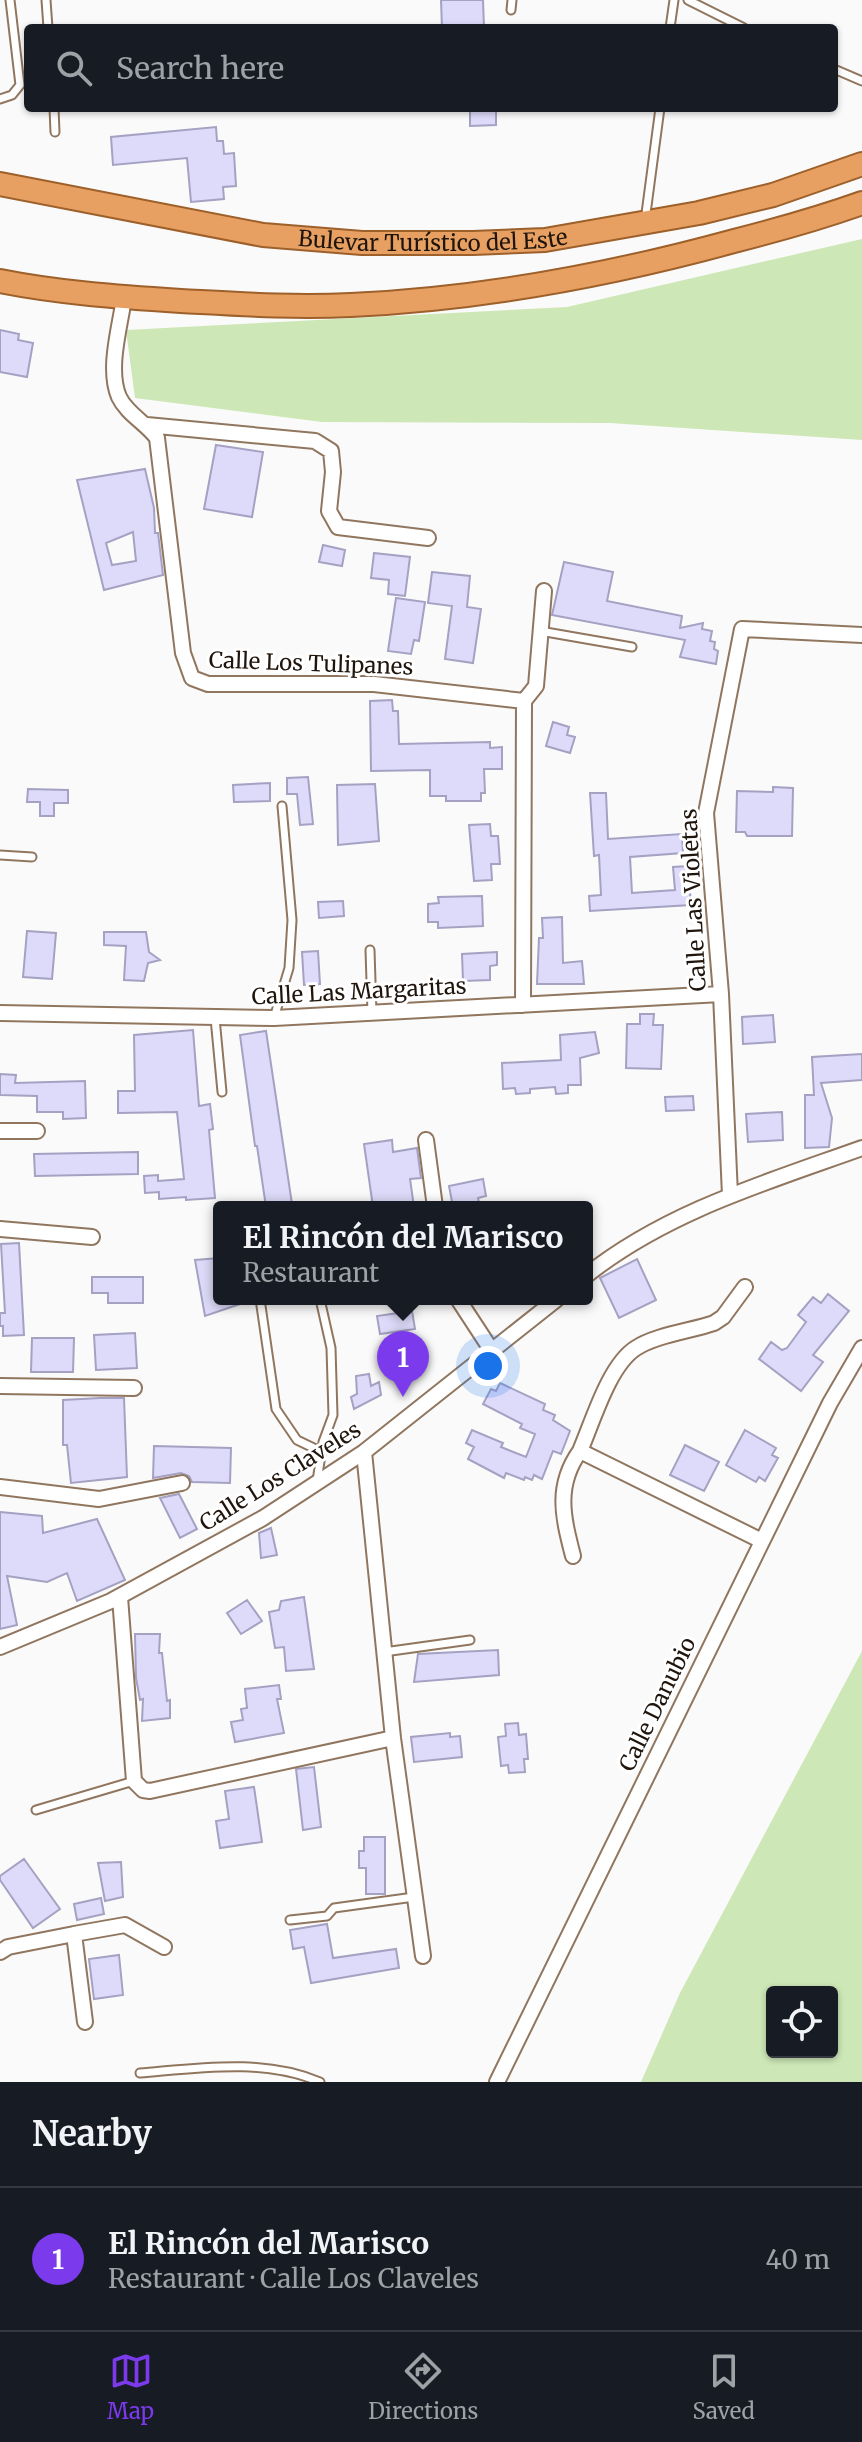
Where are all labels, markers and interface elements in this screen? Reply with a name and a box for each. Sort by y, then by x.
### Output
search box [24,24,838,112]
icon: search [52,46,96,90]
text: Search here [116,49,284,87]
street label: Bulevar Turístico del Este [297,222,570,257]
street label: Calle Los Tulipanes [208,645,414,681]
street label: Calle Las Violetas [674,808,712,992]
street label: Calle Las Margaritas [251,971,467,1011]
popup [213,1201,593,1305]
text: El Rincón del Marisco [242,1218,564,1256]
text: Restaurant [242,1256,379,1289]
pin: 1 [377,1331,429,1397]
your location [468,1346,508,1386]
street label: Calle Los Claveles [194,1415,366,1537]
street label: Calle Danubio [613,1632,702,1776]
map controls [766,1986,838,2058]
button: locate [766,1986,838,2058]
text: Nearby [32,2113,152,2155]
text: El Rincón del Marisco [108,2224,429,2262]
text: 1 [52,2243,64,2276]
text: 40 m [766,2243,830,2276]
text: Restaurant · Calle Los Claveles [108,2262,479,2295]
tab: Map [107,2349,154,2425]
tab: Directions [368,2349,478,2425]
tab: Saved [693,2349,755,2425]

